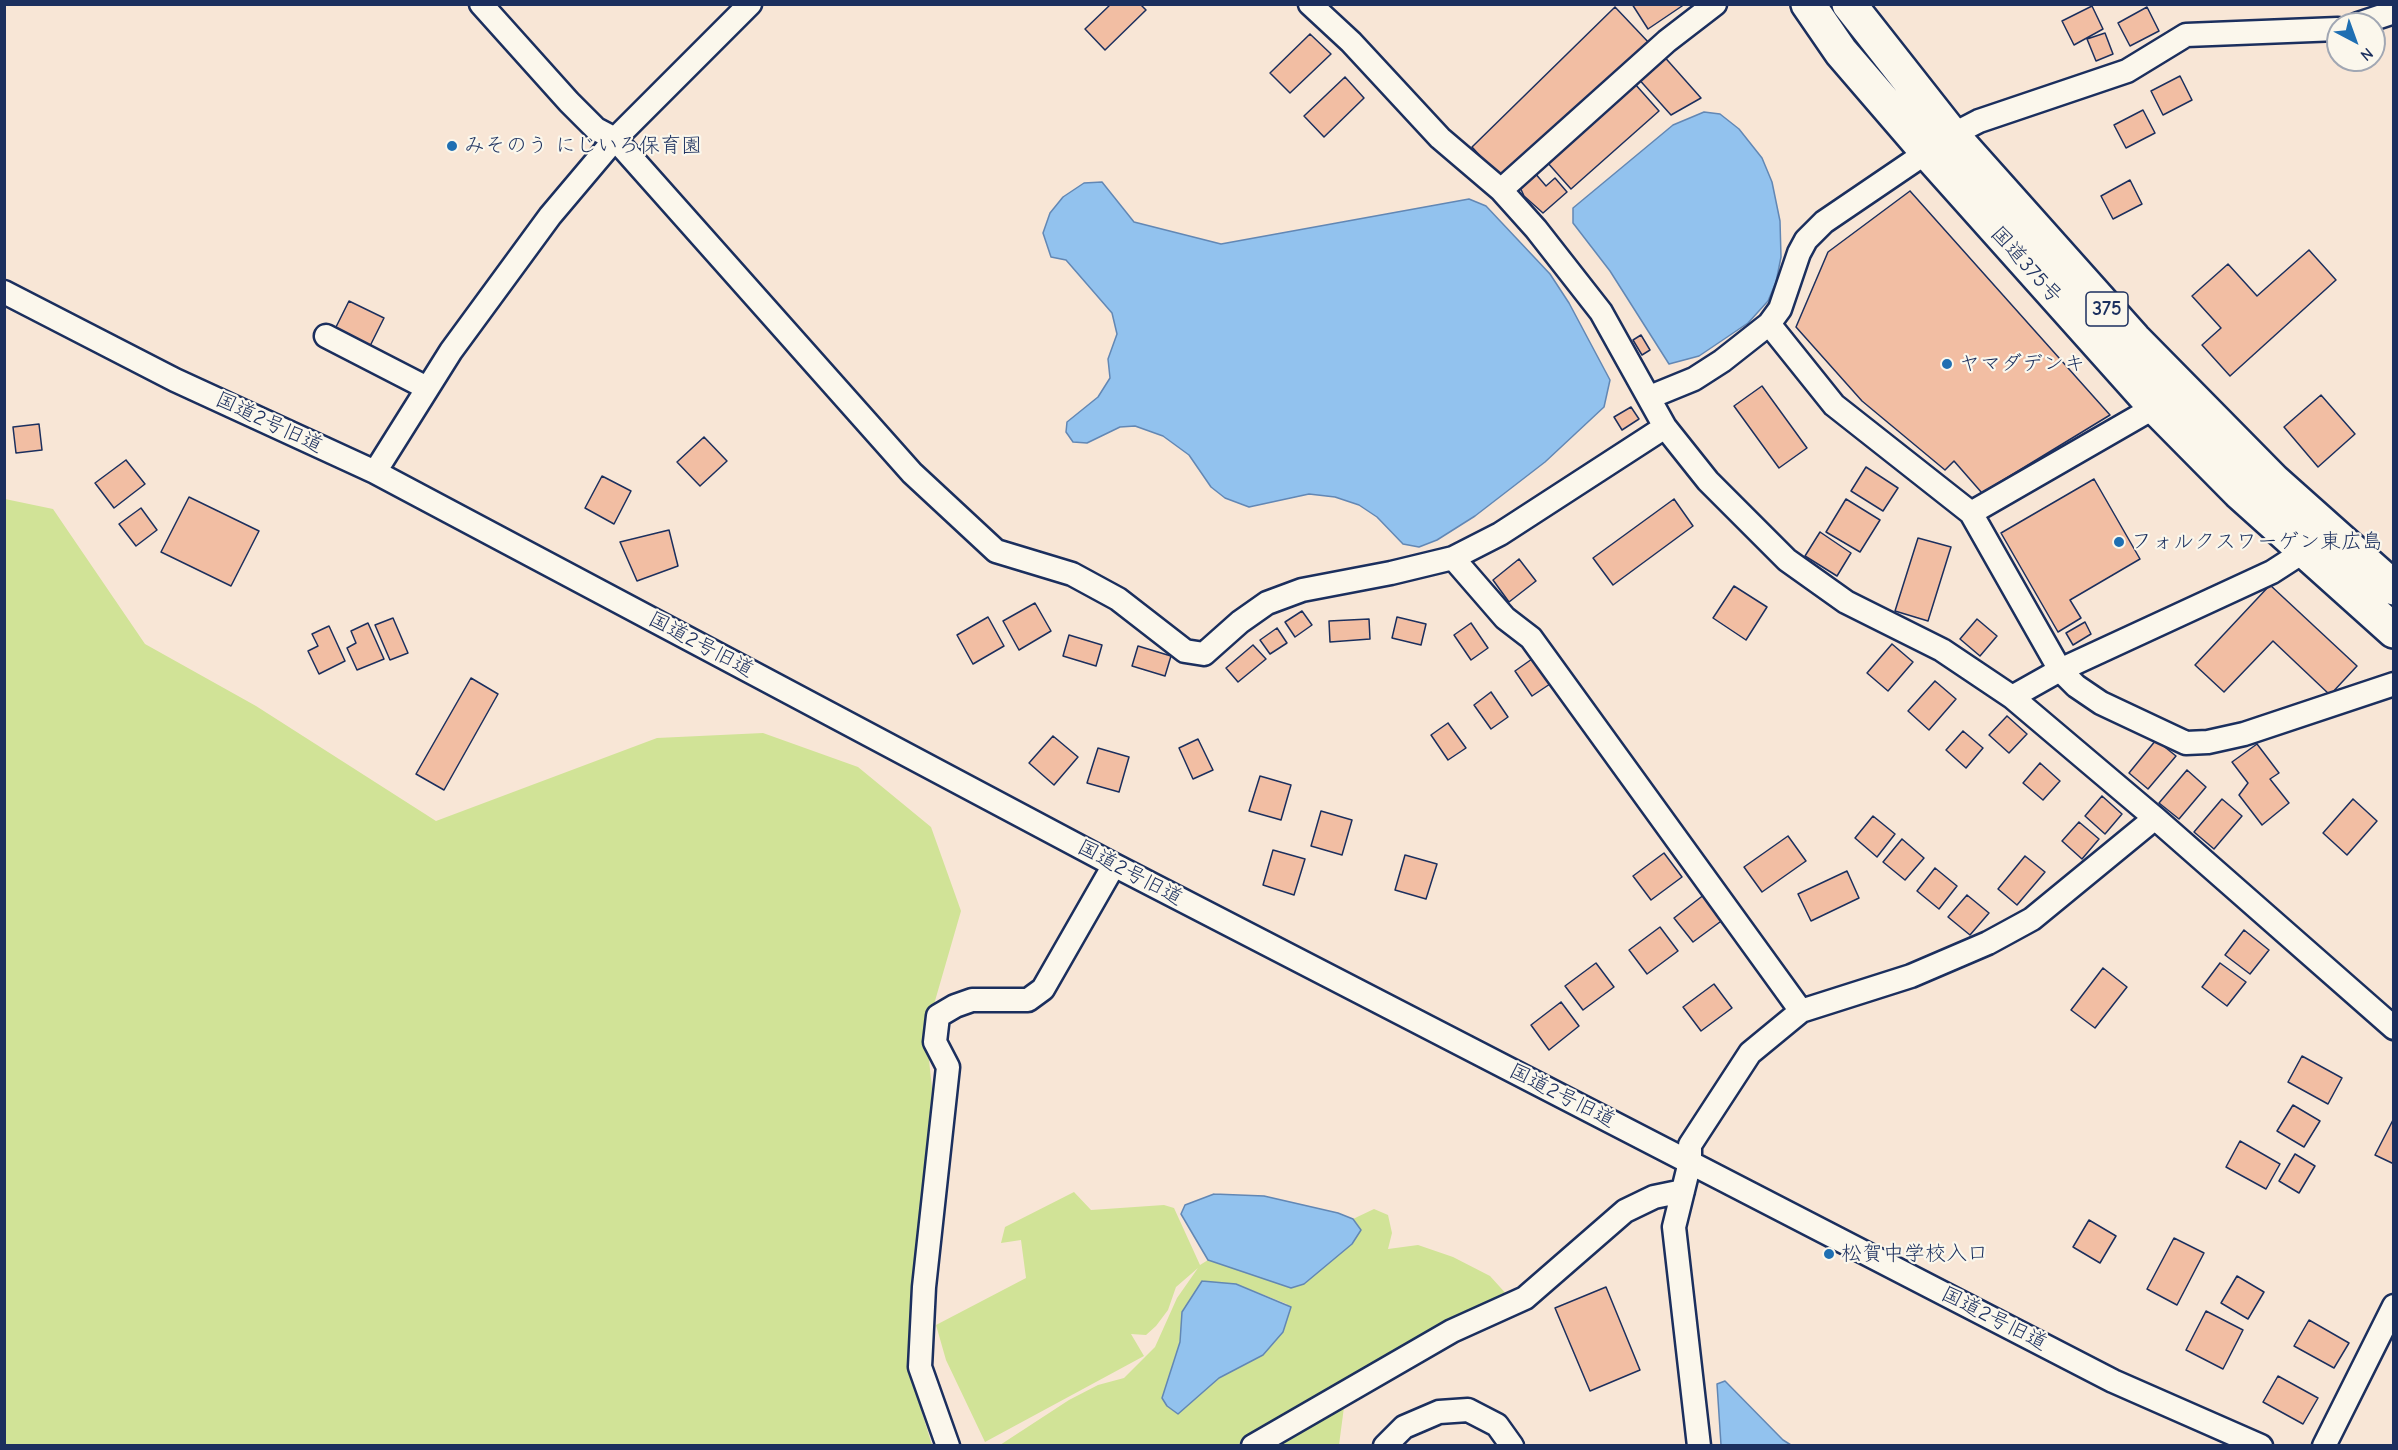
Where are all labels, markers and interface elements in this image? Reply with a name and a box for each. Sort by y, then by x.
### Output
north arrow [2326,12,2386,72]
text: N [2357,44,2376,64]
place label: みそのう にじいろ保育園 [464,133,702,159]
marker: みそのう にじいろ保育園 [445,139,459,153]
street label: 国道375号 [1985,221,2067,309]
road number: 375 [2086,292,2128,326]
place label: ヤマダデンキ [1959,351,2085,377]
marker: ヤマダデンキ [1940,357,1954,371]
street label: 国道2号旧道 [211,387,327,459]
place label: フォルクスワーゲン東広島 [2131,529,2383,555]
marker: フォルクスワーゲン東広島 [2112,535,2126,549]
street label: 国道2号旧道 [644,607,758,683]
street label: 国道2号旧道 [1073,835,1187,911]
street label: 国道2号旧道 [1505,1058,1619,1134]
place label: 松賀中学校入口 [1841,1241,1988,1267]
marker: 松賀中学校入口 [1822,1247,1836,1261]
street label: 国道2号旧道 [1937,1281,2051,1357]

